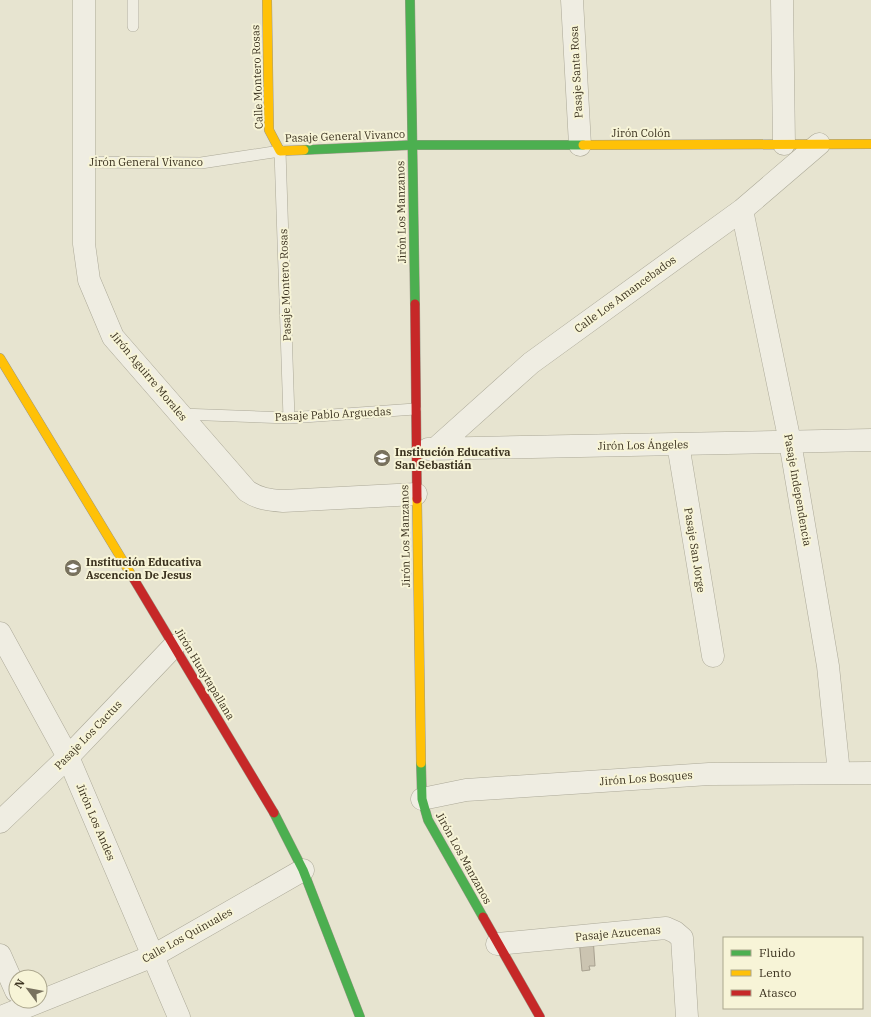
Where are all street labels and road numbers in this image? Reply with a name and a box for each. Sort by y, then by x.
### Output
street label: Calle Montero Rosas [248,25,266,129]
street label: Pasaje Santa Rosa [567,25,585,119]
street label: Jirón Colón [612,126,670,140]
street label: Pasaje General Vivanco [285,127,405,145]
street label: Jirón General Vivanco [89,155,203,169]
street label: Jirón Los Manzanos [393,161,409,263]
street label: Pasaje Montero Rosas [276,229,294,341]
street label: Calle Los Amancebados [571,252,679,336]
street label: Jirón Aguirre Morales [108,328,190,424]
street label: Pasaje Pablo Arguedas [275,404,391,424]
street label: Pasaje Independencia [781,433,815,547]
street label: Jirón Los Ángeles [598,437,688,453]
street label: Jirón Los Manzanos [397,485,413,587]
street label: Pasaje San Jorge [681,507,709,594]
street label: Jirón Huaytapallana [172,625,238,723]
street label: Pasaje Los Cactus [51,697,125,773]
street label: Jirón Los Bosques [599,768,693,788]
street label: Jirón Los Andes [73,781,119,863]
street label: Jirón Los Manzanos [433,810,495,906]
street label: Calle Los Quinuales [139,904,235,966]
street label: Pasaje Azucenas [575,922,661,944]

